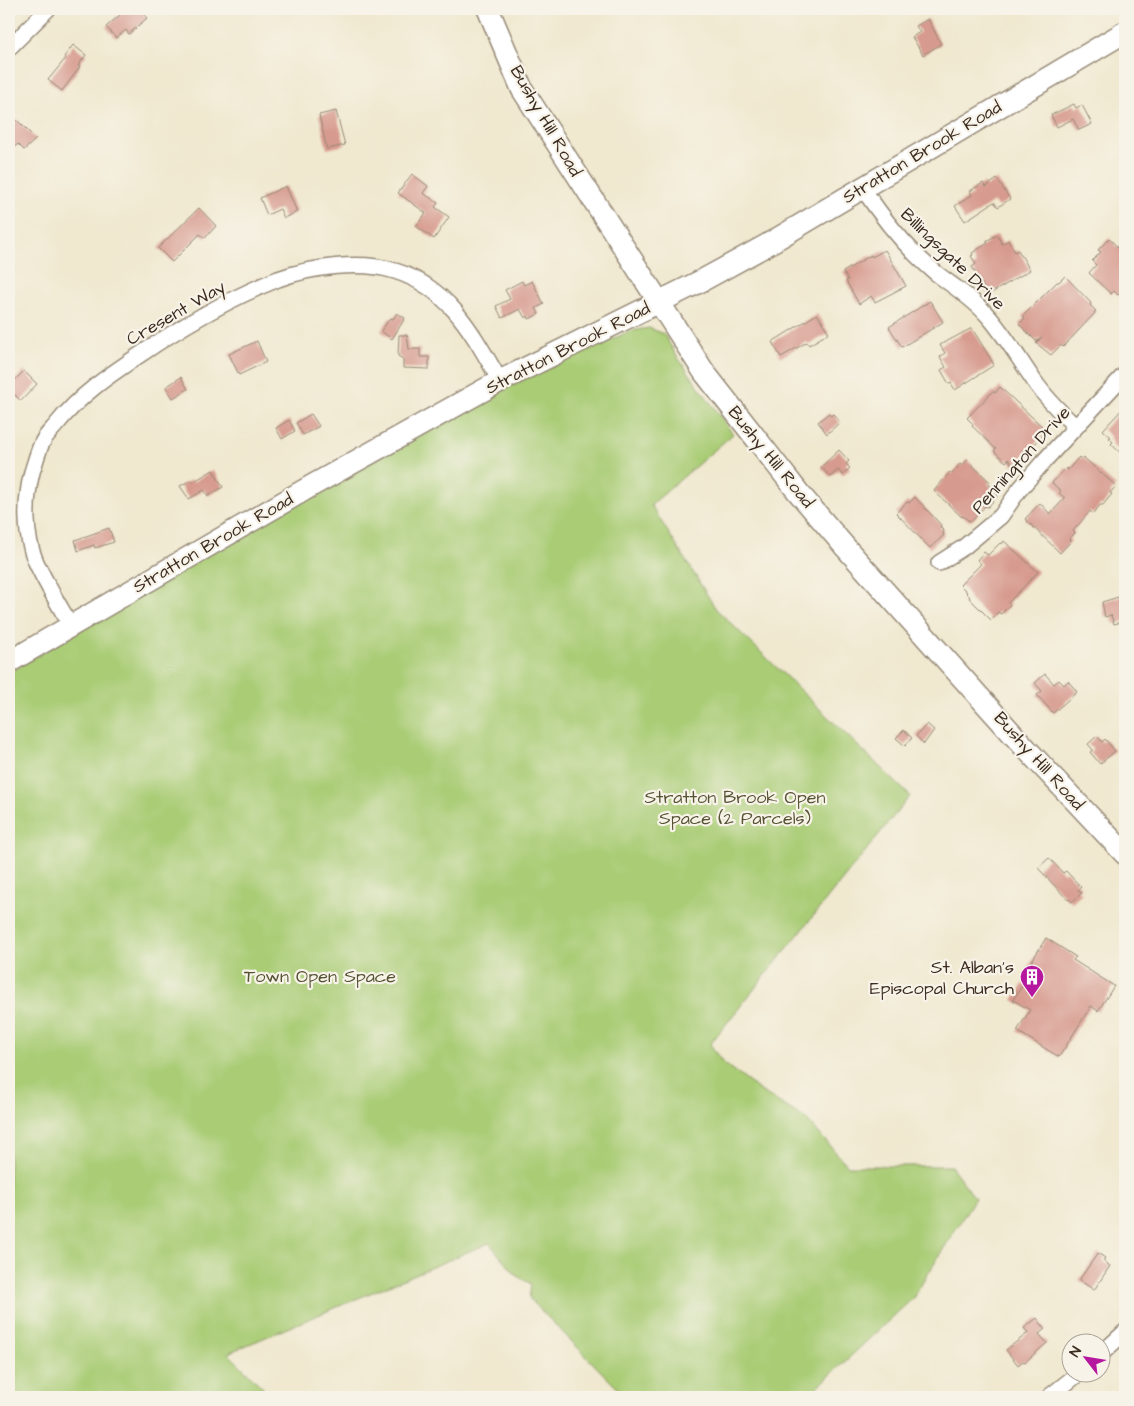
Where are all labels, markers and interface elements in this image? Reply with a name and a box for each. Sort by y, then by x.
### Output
street label: Bushy Hill Road [503,61,588,182]
street label: Stratton Brook Road [838,95,1006,209]
street label: Billingsgate Drive [894,202,1011,317]
street label: Cresent Way [122,274,231,352]
street label: Stratton Brook Road [482,296,654,400]
street label: Pennington Drive [966,400,1077,520]
street label: Bushy Hill Road [721,401,820,514]
street label: Stratton Brook Road [128,487,298,599]
street label: Bushy Hill Road [987,706,1090,816]
park label: Stratton Brook Open Space (2 Parcels) [645,785,825,831]
place label: St. Alban's Episcopal Church [870,955,1014,1001]
park label: Town Open Space [244,964,396,989]
building icon: St. Alban's Episcopal Church [1019,964,1045,998]
north arrow [1062,1334,1112,1384]
text: N [1065,1343,1087,1361]

